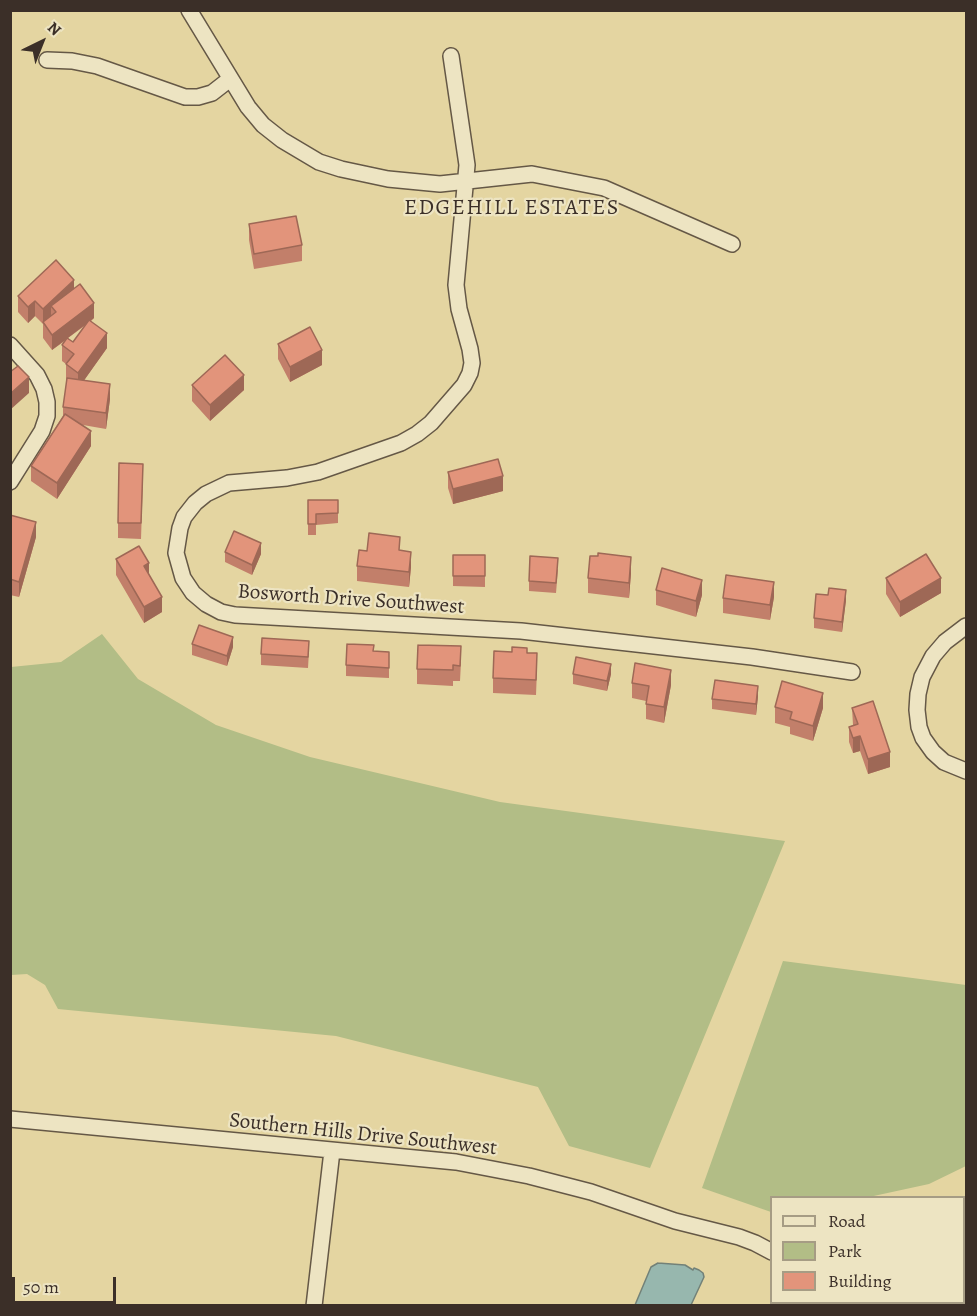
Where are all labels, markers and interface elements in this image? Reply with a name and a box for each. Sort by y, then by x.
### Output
north arrow [12,12,72,72]
text: N [43,17,66,41]
district label: EDGEHILL ESTATES [404,196,620,222]
street label: Bosworth Drive Southwest [237,580,465,620]
street label: Southern Hills Drive Southwest [228,1108,498,1162]
legend [770,1196,965,1304]
text: Road [828,1209,865,1233]
text: Park [828,1239,862,1263]
scale bar [15,1265,118,1303]
text: Building [828,1269,892,1293]
text: 50 m [23,1275,59,1299]

